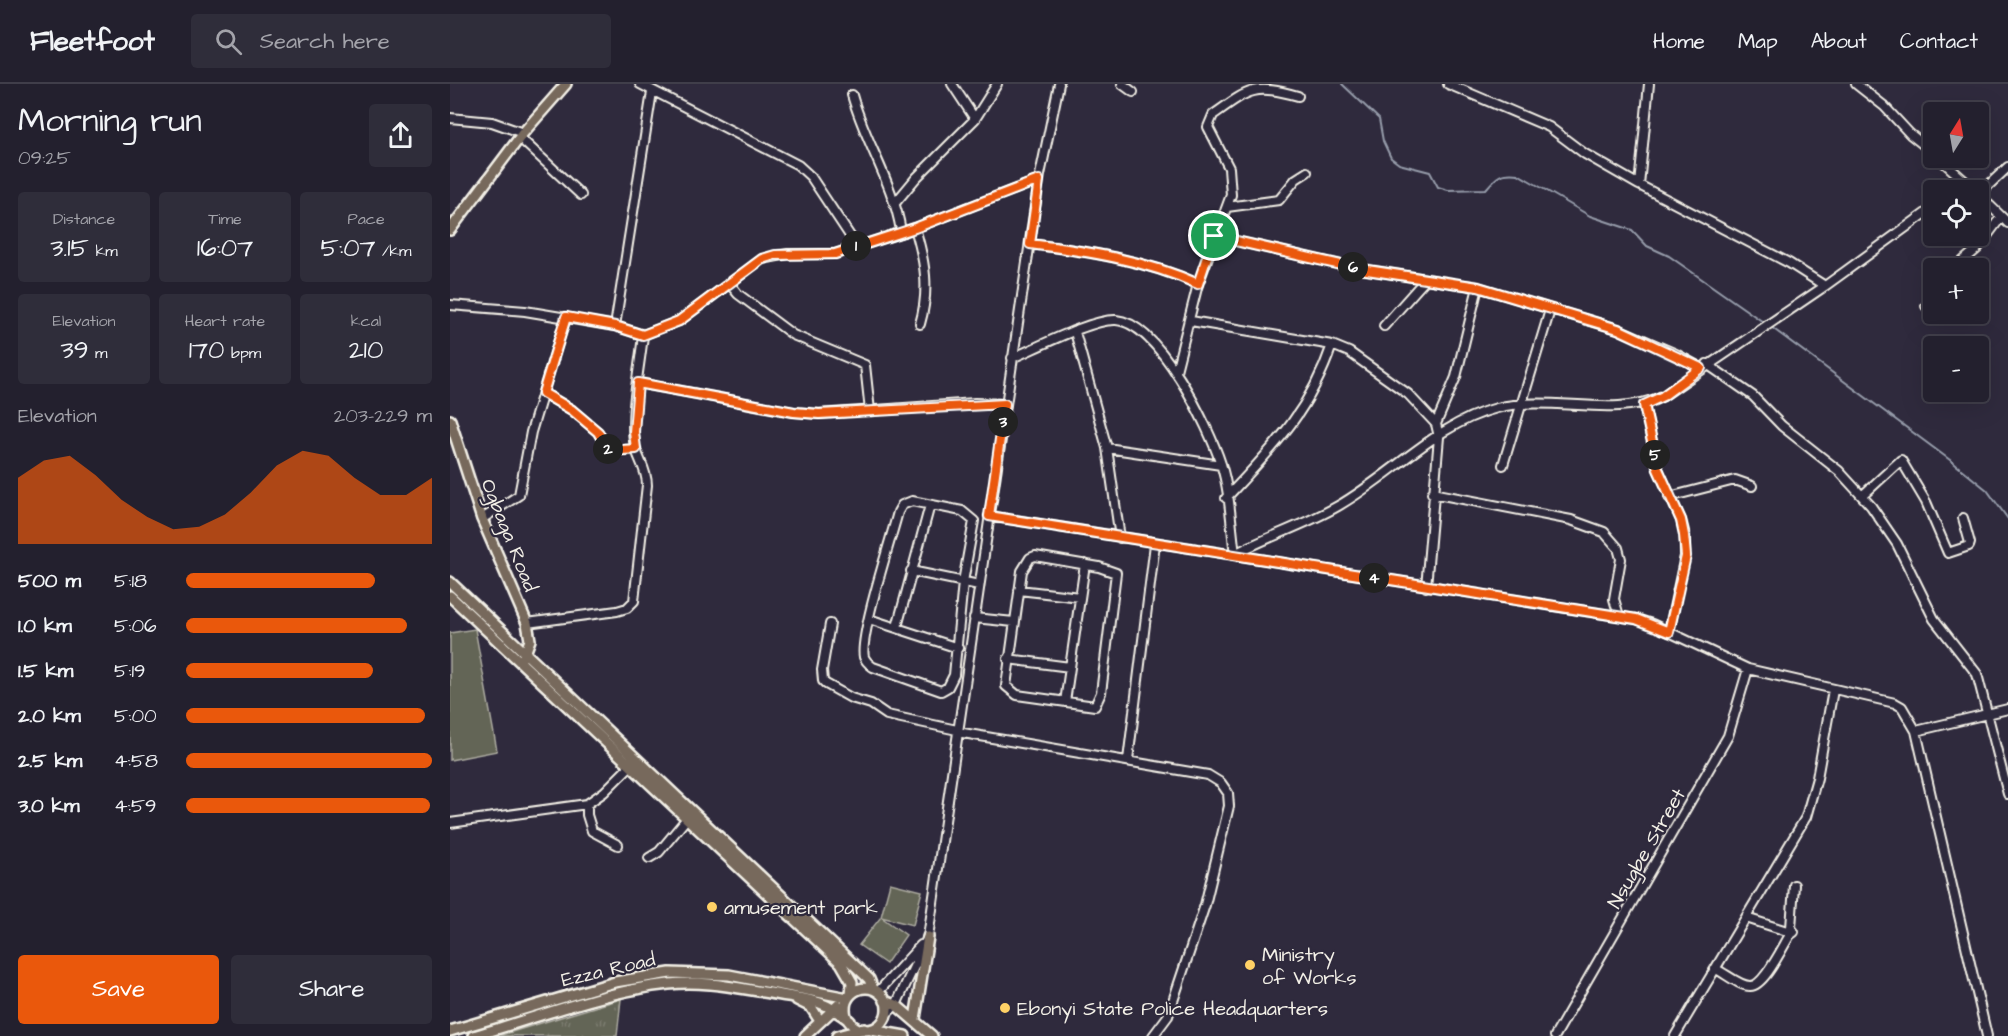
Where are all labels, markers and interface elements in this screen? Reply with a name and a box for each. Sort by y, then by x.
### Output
search box [191,14,611,68]
text: Fleetfoot [30,22,155,61]
icon: search [212,25,245,58]
text: Search here [260,26,390,57]
text: Home [1653,27,1705,56]
text: Map [1738,27,1778,56]
text: About [1811,27,1867,56]
text: Contact [1900,27,1978,56]
text: Morning run [18,98,202,144]
north arrow [1923,102,1989,168]
map controls [1923,102,1989,402]
button: share [369,104,432,167]
text: 09:25 [18,144,71,172]
button: locate [1923,180,1989,246]
text: Distance [53,208,115,230]
text: Time [208,208,242,230]
text: Pace [347,208,385,230]
pin [1188,210,1239,261]
icon: arrive [1197,219,1230,252]
text: 3.15 [50,230,89,266]
text: 16:07 [197,230,253,266]
text: 5:07 [320,230,376,266]
pin: 1 [841,231,871,261]
text: 1 [855,235,857,257]
text: km [89,240,118,262]
text: /km [376,240,412,262]
pin: 6 [1338,252,1368,282]
text: 6 [1348,256,1358,278]
button: + [1923,258,1989,324]
text: Elevation [53,310,115,332]
text: Heart rate [185,310,265,332]
text: kcal [351,310,381,332]
text: 39 [61,332,89,368]
text: 170 [189,332,224,368]
text: 210 [349,332,383,368]
button: − [1923,336,1989,402]
text: m [89,342,107,364]
text: bpm [224,342,261,364]
text: Elevation [18,402,97,430]
text: 203–229 m [334,402,432,430]
pin: 3 [988,407,1018,437]
text: 3 [999,411,1007,433]
pin: 2 [593,434,623,464]
text: 2 [603,438,613,460]
pin: 5 [1640,440,1670,470]
text: 5 [1649,444,1661,466]
street label: Ogbaga Road [473,475,544,596]
pin: 4 [1359,563,1389,593]
text: 500 m [18,567,81,595]
text: 5:18 [114,567,147,595]
text: 4 [1369,567,1379,589]
text: 1.0 km [18,612,72,640]
text: 5:06 [114,612,157,640]
text: 1.5 km [18,657,73,685]
text: 5:19 [114,657,145,685]
text: 2.0 km [18,702,81,730]
text: 5:00 [114,702,157,730]
text: 2.5 km [18,747,82,775]
text: 4:58 [114,747,158,775]
street label: Nsugbe Street [1601,783,1694,914]
text: 3.0 km [18,792,79,820]
text: 4:59 [114,792,157,820]
place label: amusement park [724,894,878,922]
marker: amusement park [705,900,719,914]
place label: Ministry of Works [1262,941,1357,992]
street label: Ezza Road [558,946,658,994]
button: Save [18,955,219,1024]
button: Share [231,955,432,1024]
marker: Ministry of Works [1243,958,1257,972]
place label: Ebonyi State Police Headquarters [1017,995,1328,1024]
marker: Ebonyi State Police Headquarters [998,1001,1012,1015]

